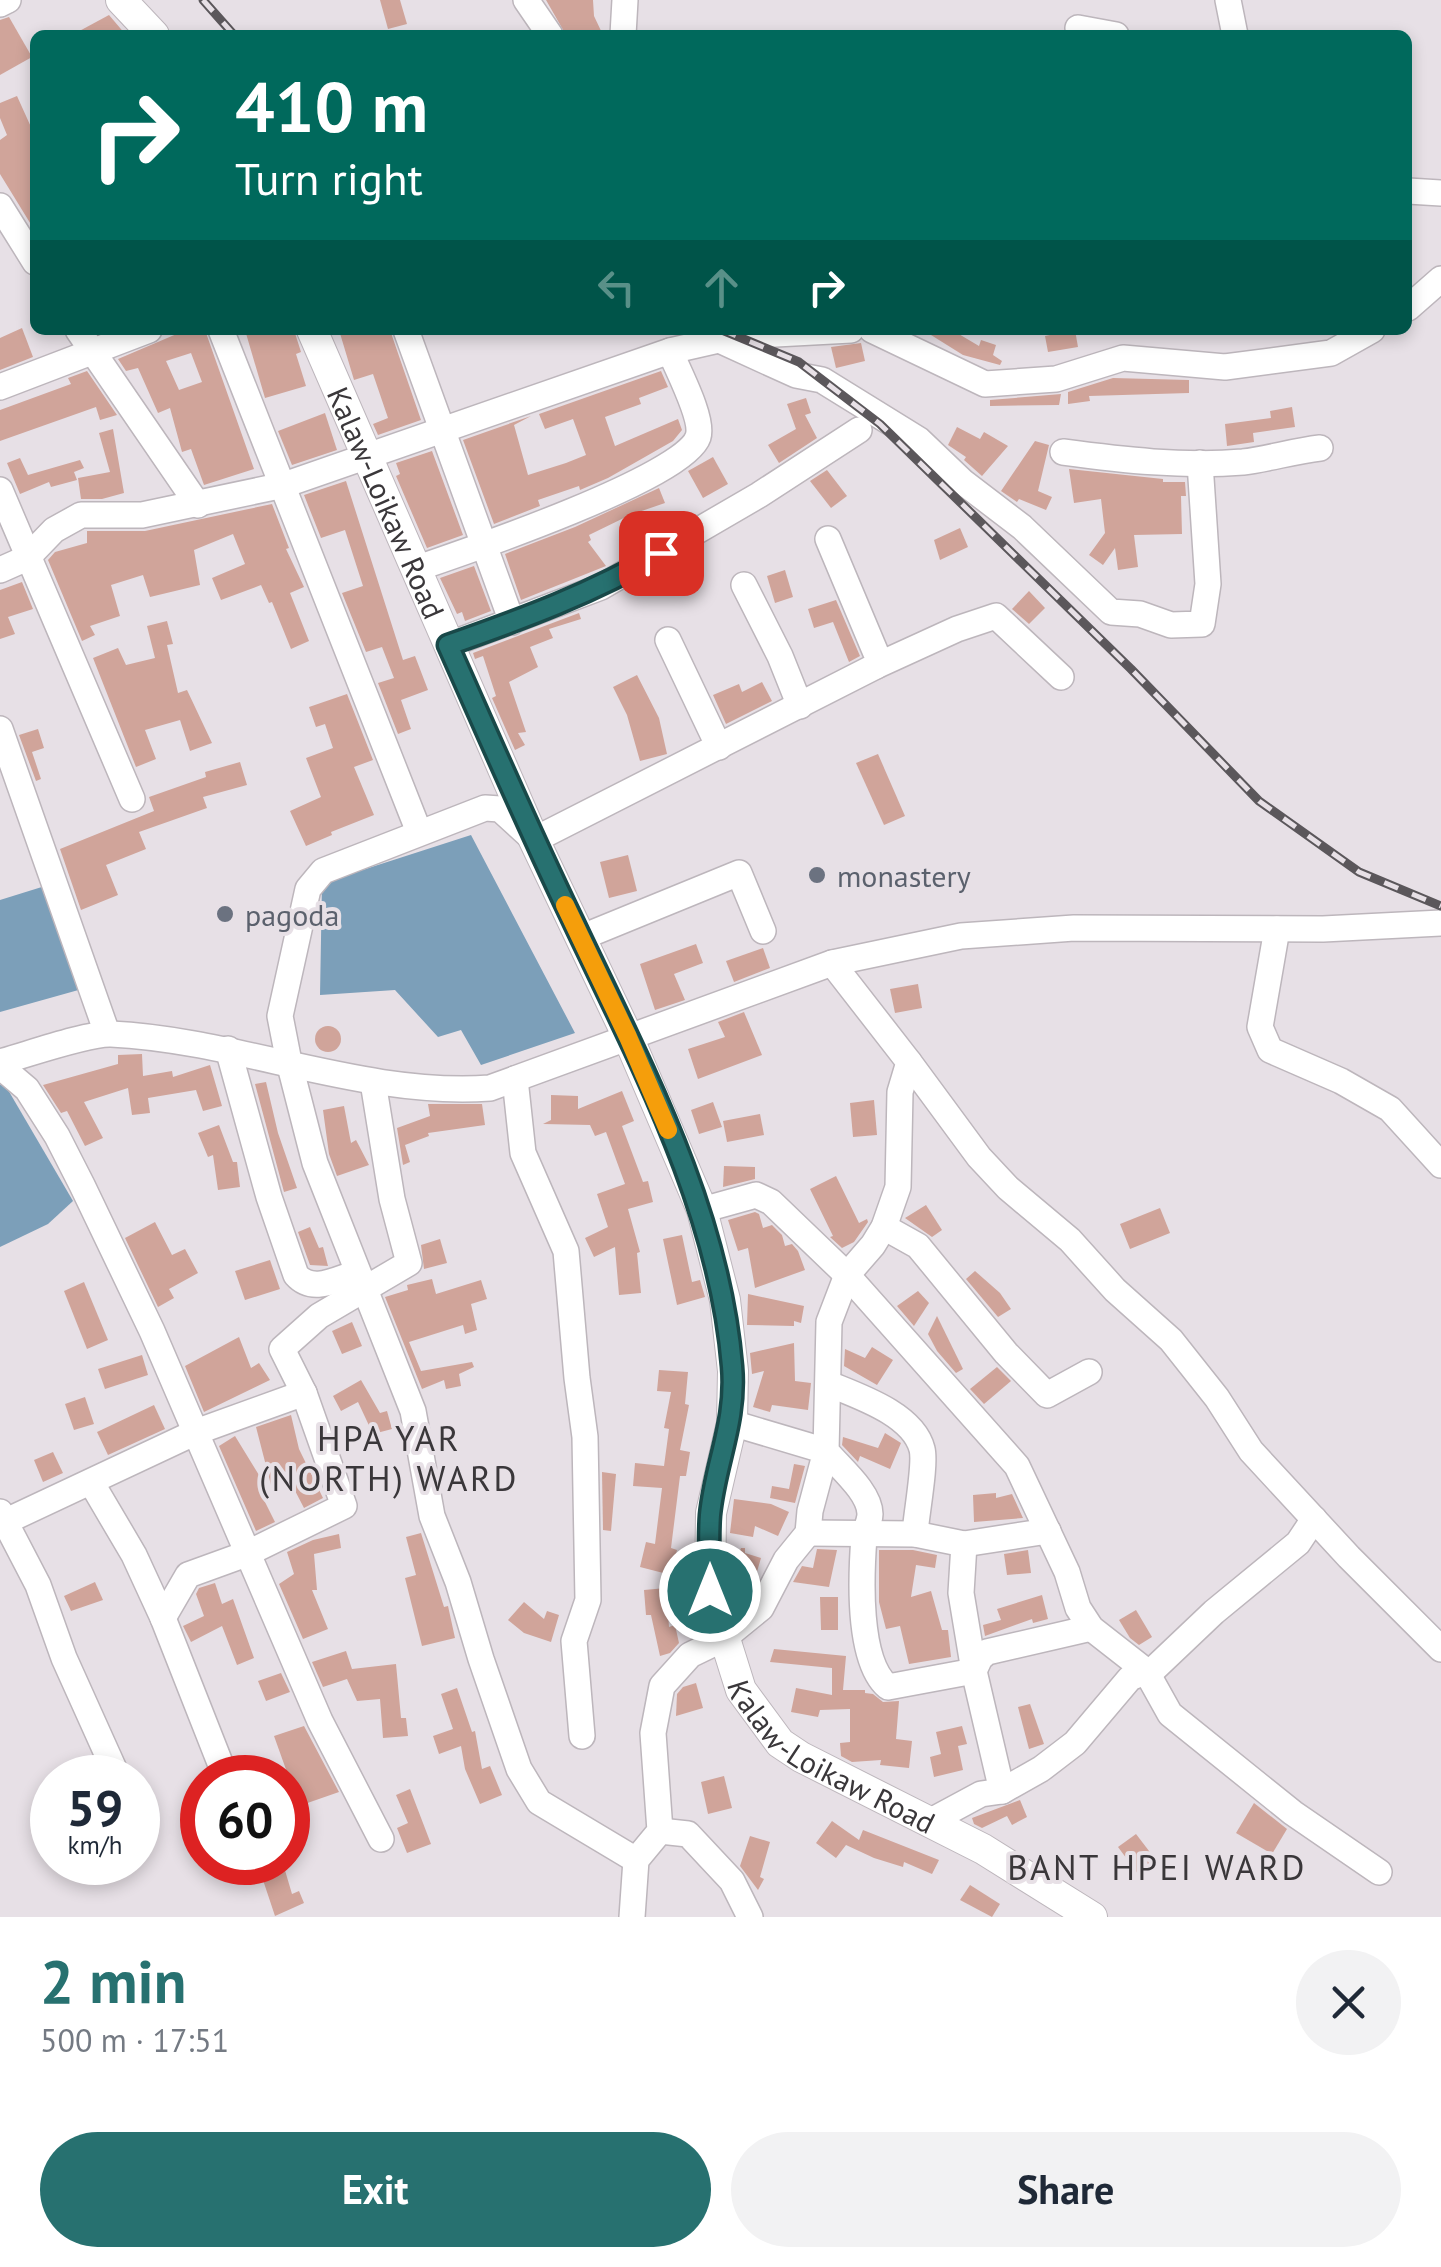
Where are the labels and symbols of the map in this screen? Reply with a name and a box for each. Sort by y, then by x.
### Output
street label: Kalaw-Loikaw Road [319,380,455,624]
pin [619,511,704,596]
place label: monastery [837,856,971,895]
marker: monastery [806,864,828,886]
place label: pagoda [245,895,339,934]
marker: pagoda [214,903,236,925]
district label: HPA YAR (NORTH) WARD [259,1415,519,1501]
position arrow [658,1539,762,1643]
street label: Kalaw-Loikaw Road [720,1675,942,1841]
speed limit sign: 60 [180,1755,310,1885]
district label: BANT HPEI WARD [1007,1844,1307,1890]

